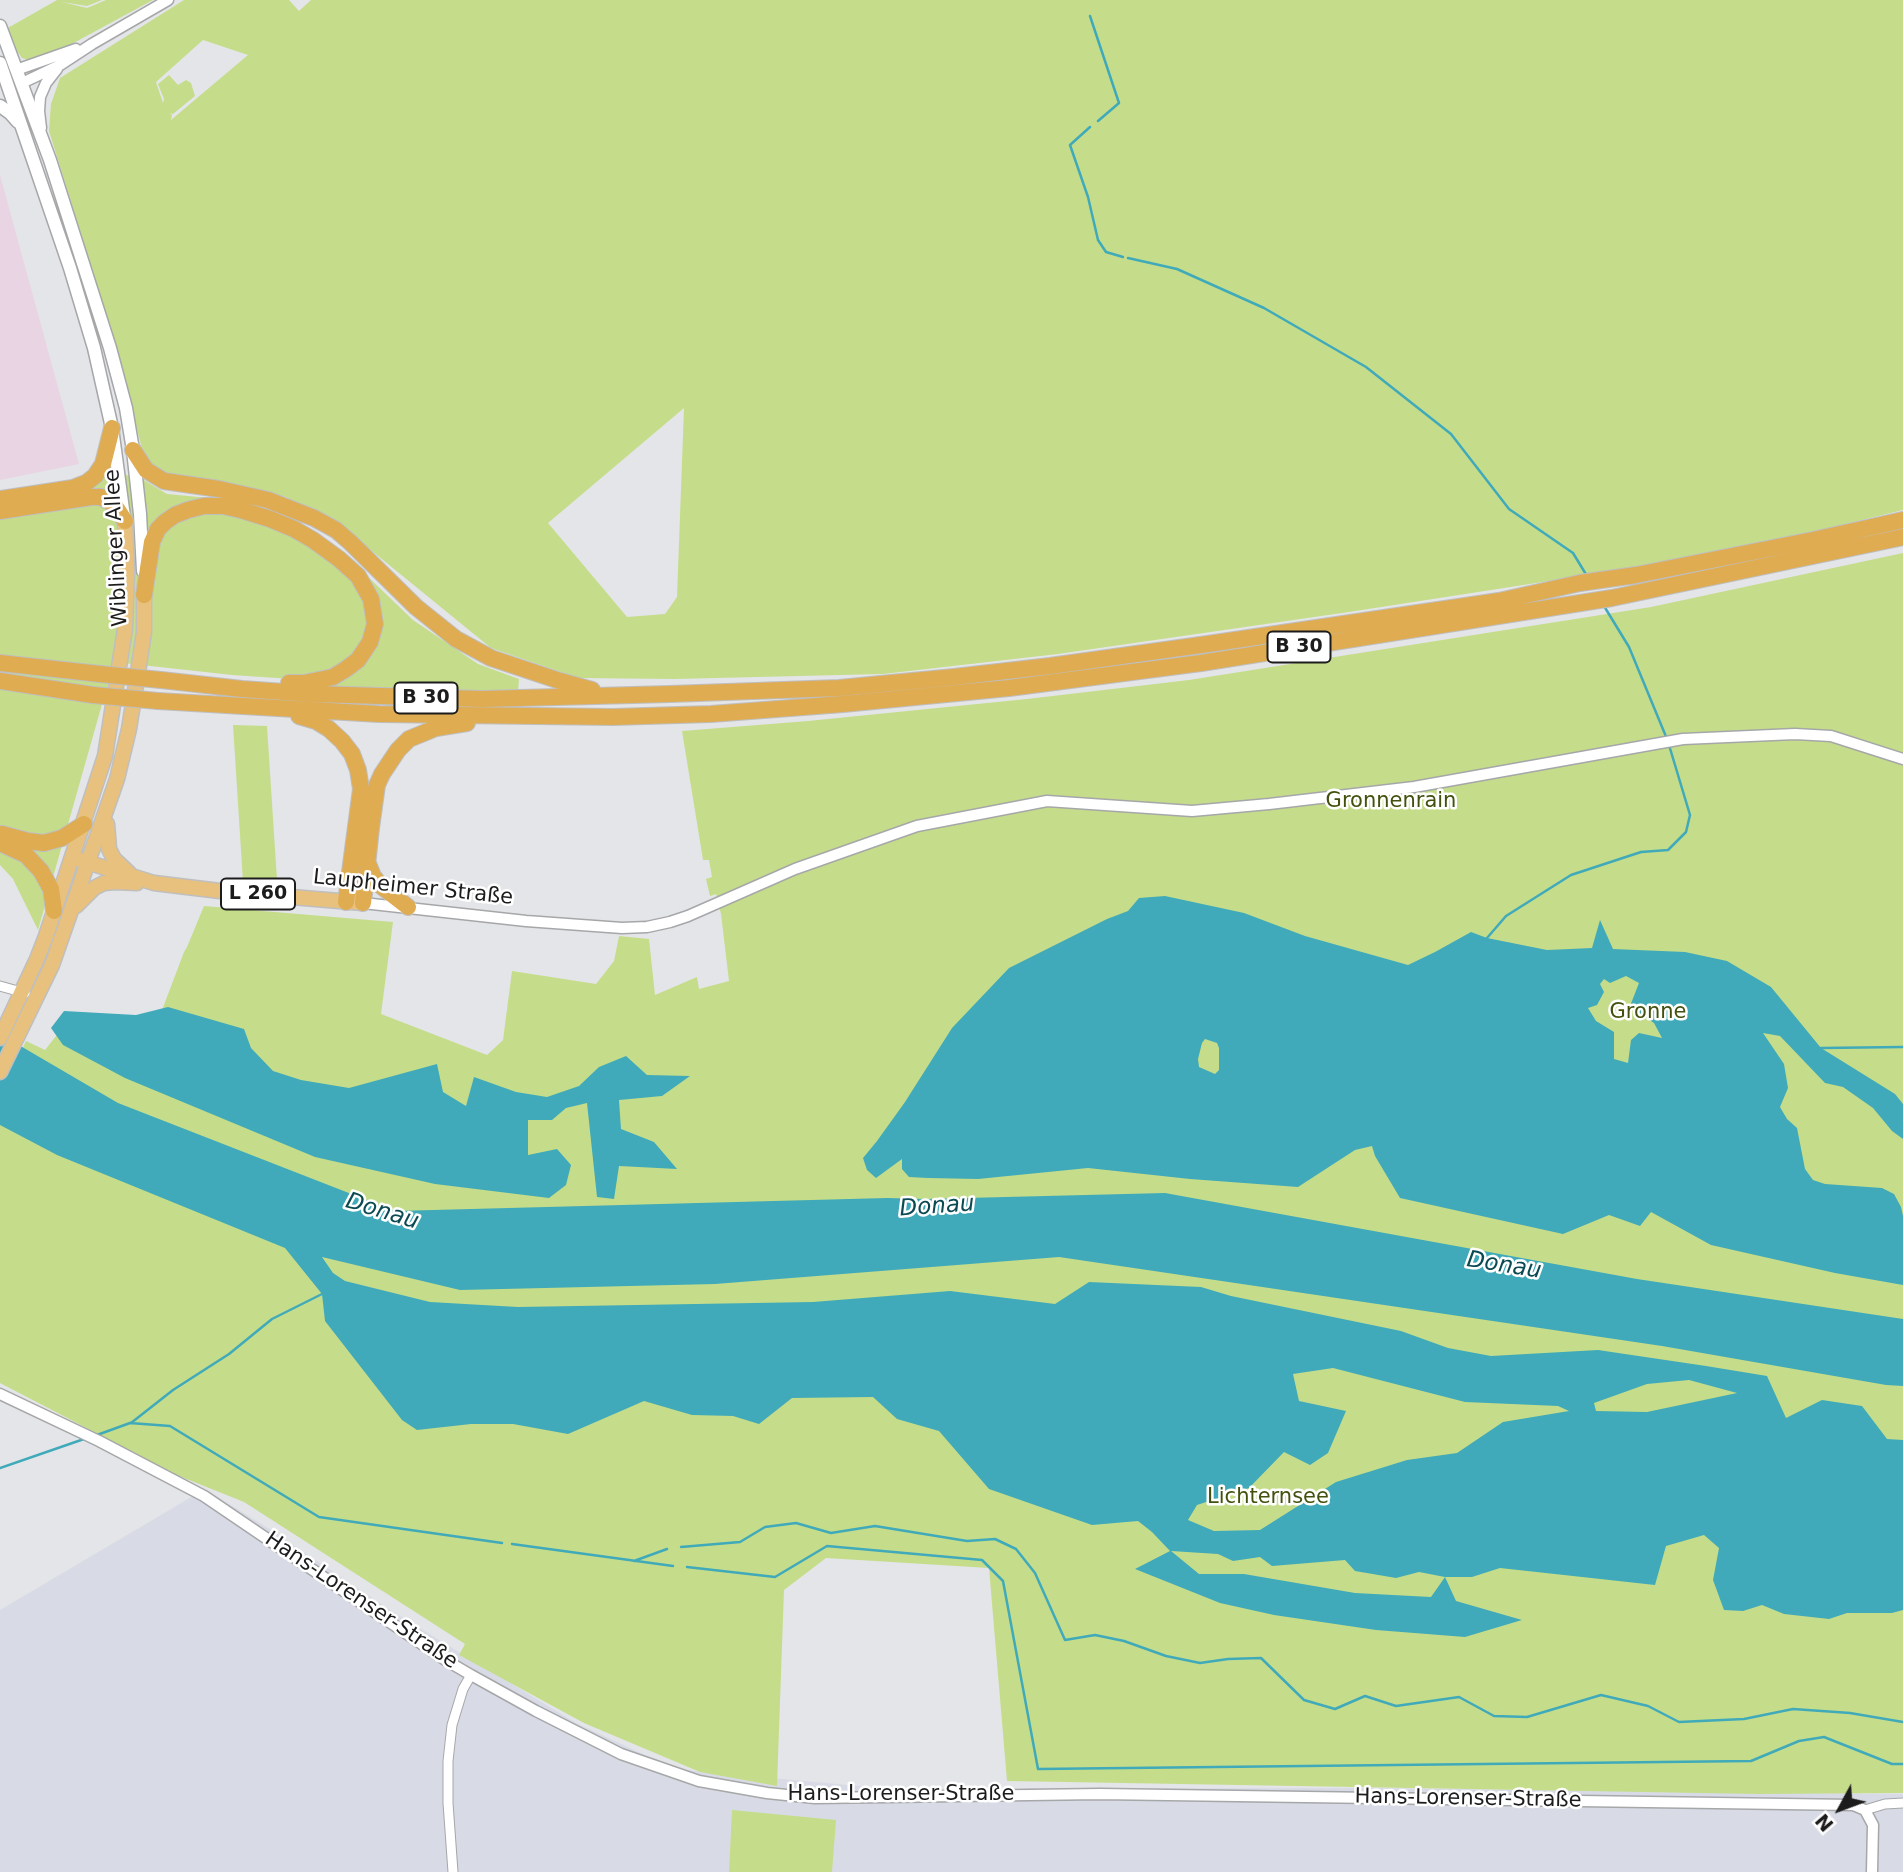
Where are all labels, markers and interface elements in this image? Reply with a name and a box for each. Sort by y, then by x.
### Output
street label: Wiblinger Allee [100,469,134,627]
road number: B 30 [1268,632,1330,662]
road number: B 30 [394,682,458,713]
park label: Gronnenrain [1326,789,1456,815]
street label: Laupheimer Straße [312,865,514,911]
road number: L 260 [221,878,295,909]
park label: Gronne [1610,1000,1686,1026]
water label: Donau [342,1188,422,1236]
water label: Donau [899,1191,975,1223]
water label: Donau [1465,1247,1543,1285]
park label: Lichternsee [1207,1485,1329,1511]
street label: Hans-Lorenser-Straße [260,1527,462,1675]
north arrow [1805,1774,1875,1844]
street label: Hans-Lorenser-Straße [787,1782,1015,1808]
street label: Hans-Lorenser-Straße [1354,1784,1582,1814]
text: N [1811,1810,1838,1836]

